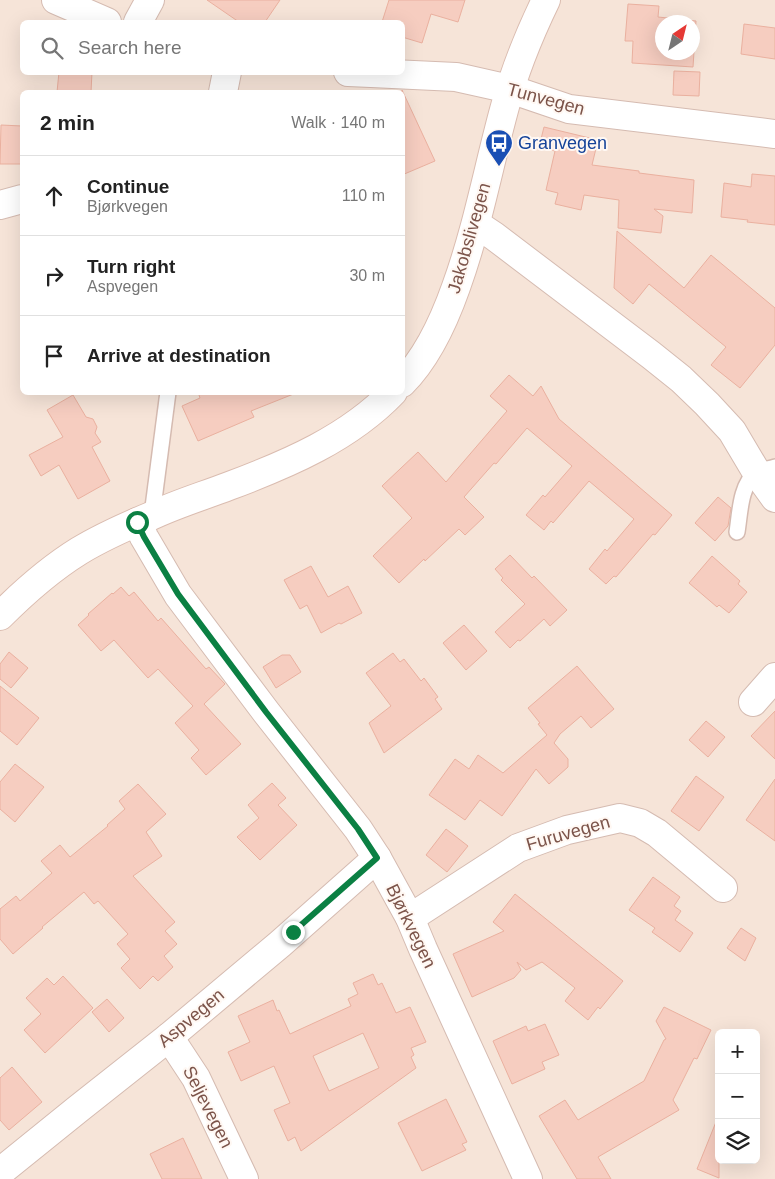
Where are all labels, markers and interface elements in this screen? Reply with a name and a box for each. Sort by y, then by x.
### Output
north arrow [655,15,700,60]
search box [20,20,405,75]
icon: search [38,34,66,62]
text: Search here [78,37,182,58]
street label: Tunvegen [505,79,587,119]
text: 2 min [40,111,95,134]
text: Walk · 140 m [291,114,385,131]
bus stop icon: Granvegen [484,128,514,167]
place label: Granvegen [518,133,607,153]
text: Continue [87,176,169,197]
street label: Jakobslivegen [444,180,494,296]
icon: ahead [40,182,68,210]
text: 110 m [342,187,385,204]
text: Bjørkvegen [87,198,168,215]
text: Turn right [87,256,175,277]
icon: right [40,262,68,290]
text: 30 m [349,267,385,284]
text: Aspvegen [87,278,158,295]
icon: arrive [40,342,68,370]
text: Arrive at destination [87,345,271,366]
route start [126,511,149,534]
street label: Furuvegen [524,812,612,854]
street label: Bjørkvegen [382,881,440,971]
route end [282,921,305,944]
street label: Aspvegen [154,985,228,1051]
map controls [715,1029,760,1164]
button: + [715,1029,760,1074]
street label: Seljevegen [179,1063,237,1151]
button: − [715,1074,760,1119]
button: layers [715,1119,760,1164]

